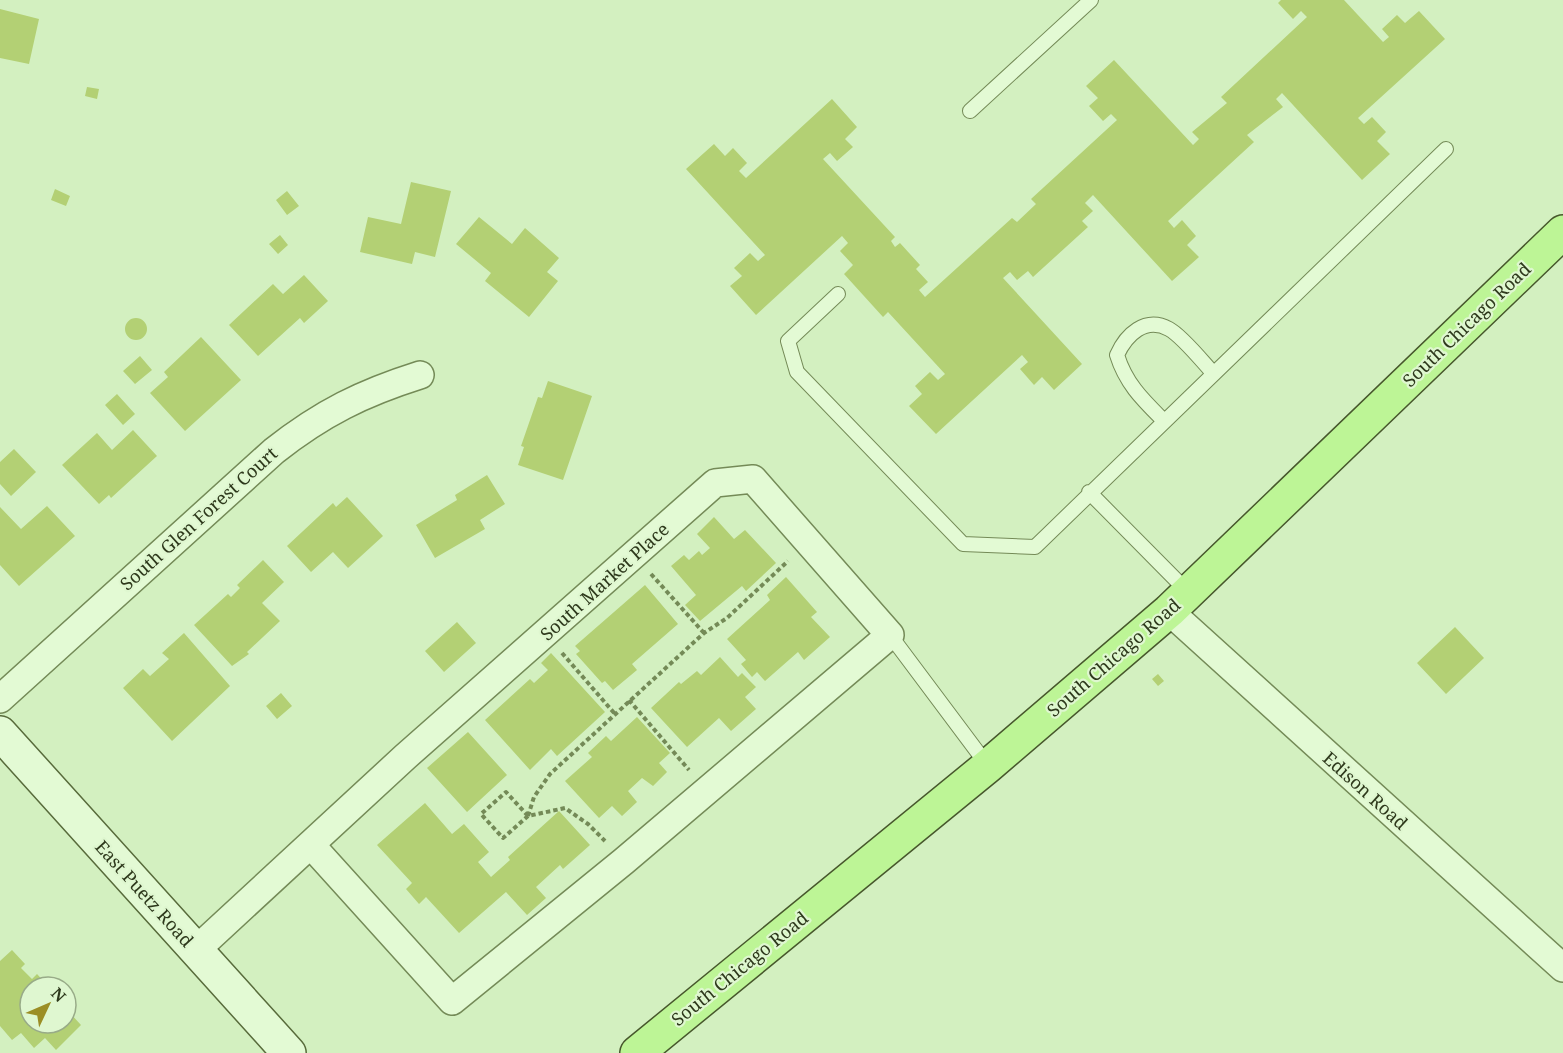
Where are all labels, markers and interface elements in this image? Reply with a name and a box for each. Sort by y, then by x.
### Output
street label: South Chicago Road [1397,257,1536,392]
street label: South Glen Forest Court [115,441,282,595]
street label: South Market Place [535,517,674,646]
street label: South Chicago Road [1042,593,1185,722]
street label: Edison Road [1318,746,1413,835]
street label: East Puetz Road [90,835,199,952]
street label: South Chicago Road [666,906,813,1031]
north arrow [18,975,78,1035]
text: N [46,982,71,1007]

